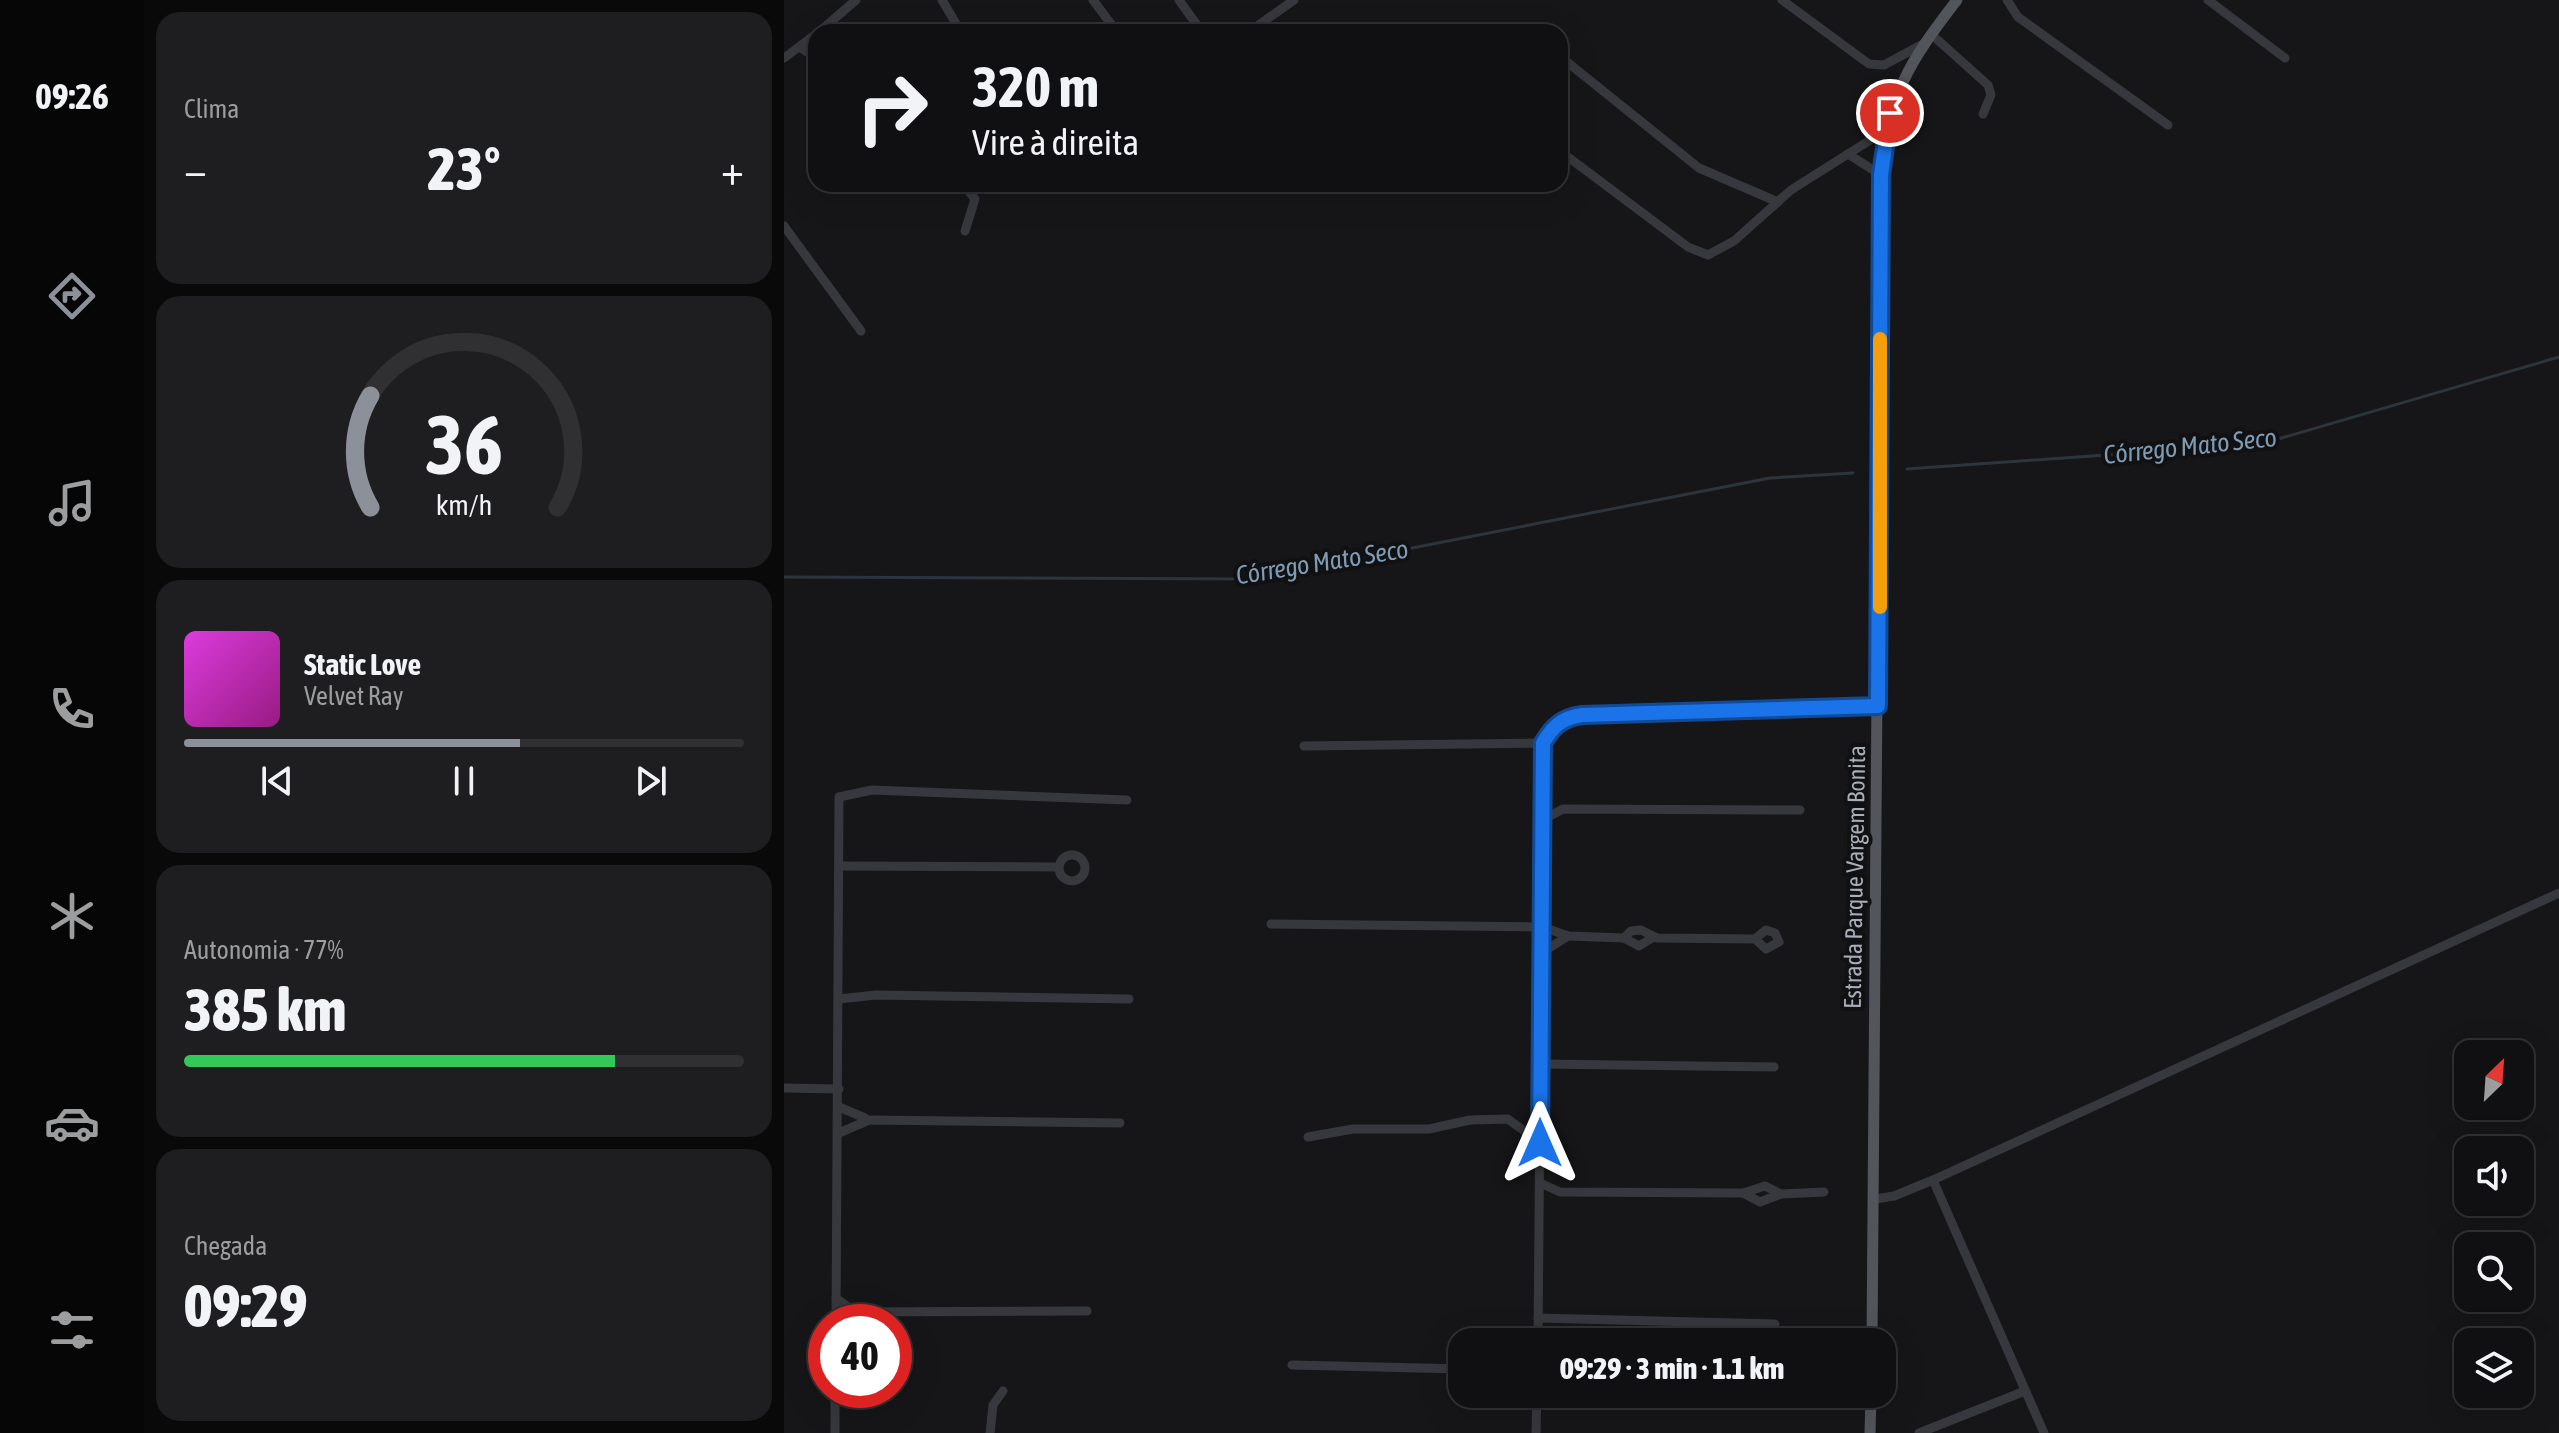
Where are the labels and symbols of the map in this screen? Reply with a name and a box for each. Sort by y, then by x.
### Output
pin [1856,79,1924,147]
water label: Córrego Mato Seco [2102,422,2278,470]
water label: Córrego Mato Seco [1234,534,1410,590]
street label: Estrada Parque Vargem Bonita [1839,745,1870,1009]
north arrow [2454,1040,2534,1120]
position arrow [1498,1101,1582,1185]
speed limit sign: 40 [808,1304,912,1408]

